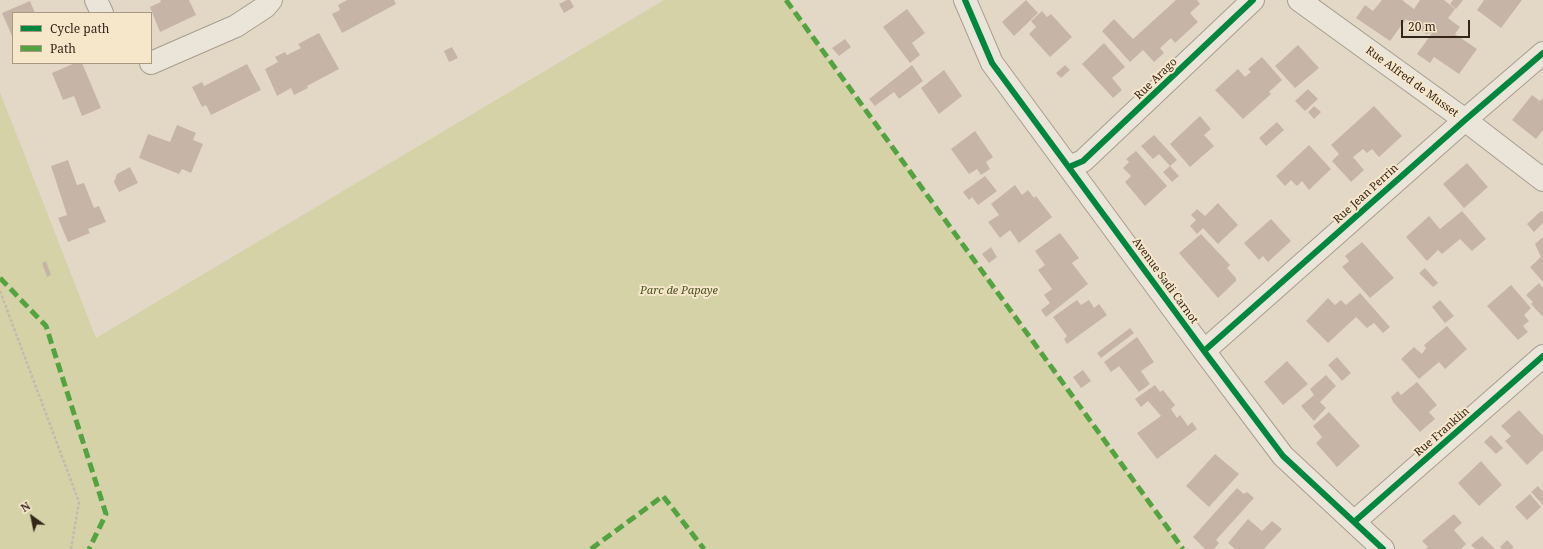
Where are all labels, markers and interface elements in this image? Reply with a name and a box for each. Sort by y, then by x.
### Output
legend [12,12,152,64]
scale bar [1403,12,1472,38]
text: 20 m [1408,18,1436,35]
text: Cycle path [50,20,109,37]
text: Path [50,40,76,57]
street label: Rue Alfred de Musset [1363,44,1461,120]
street label: Rue Arago [1132,55,1180,103]
street label: Rue Jean Perrin [1331,162,1401,226]
street label: Avenue Sadi Carnot [1129,235,1201,327]
park label: Parc de Papaye [640,284,718,298]
street label: Rue Franklin [1412,405,1472,459]
north arrow [12,497,52,537]
text: N [17,498,33,515]

